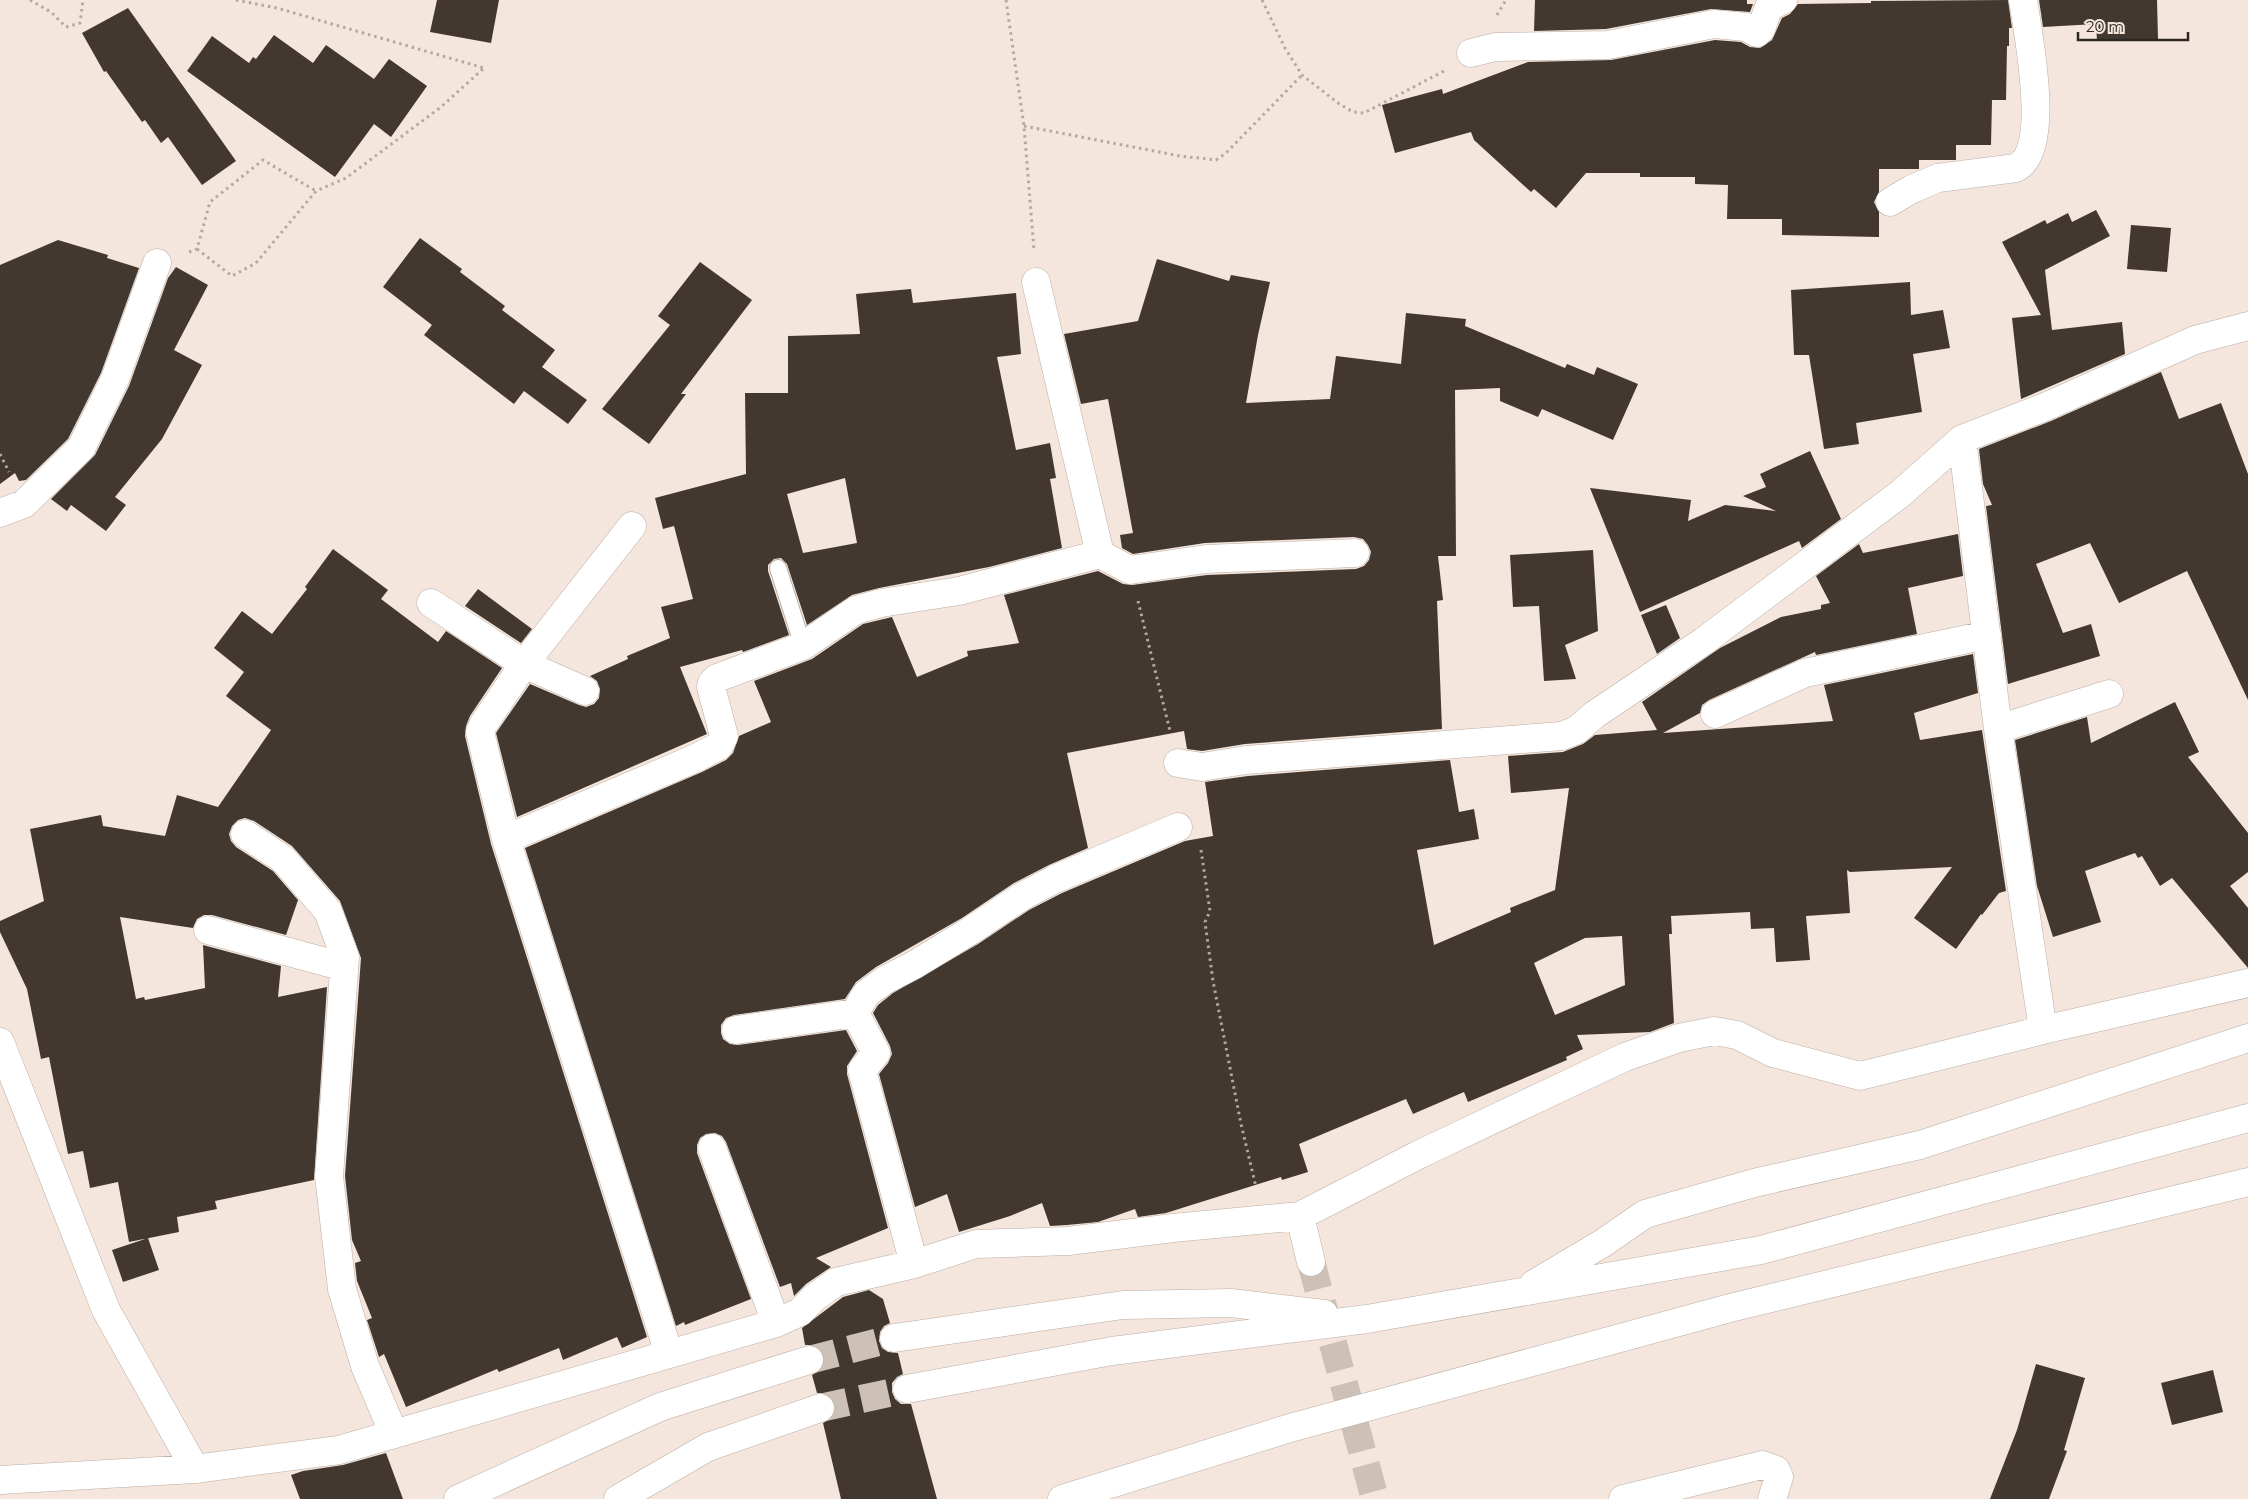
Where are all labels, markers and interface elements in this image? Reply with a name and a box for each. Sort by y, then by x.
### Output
scale bar [2078,10,2188,42]
text: 20 m [2086,17,2124,36]

